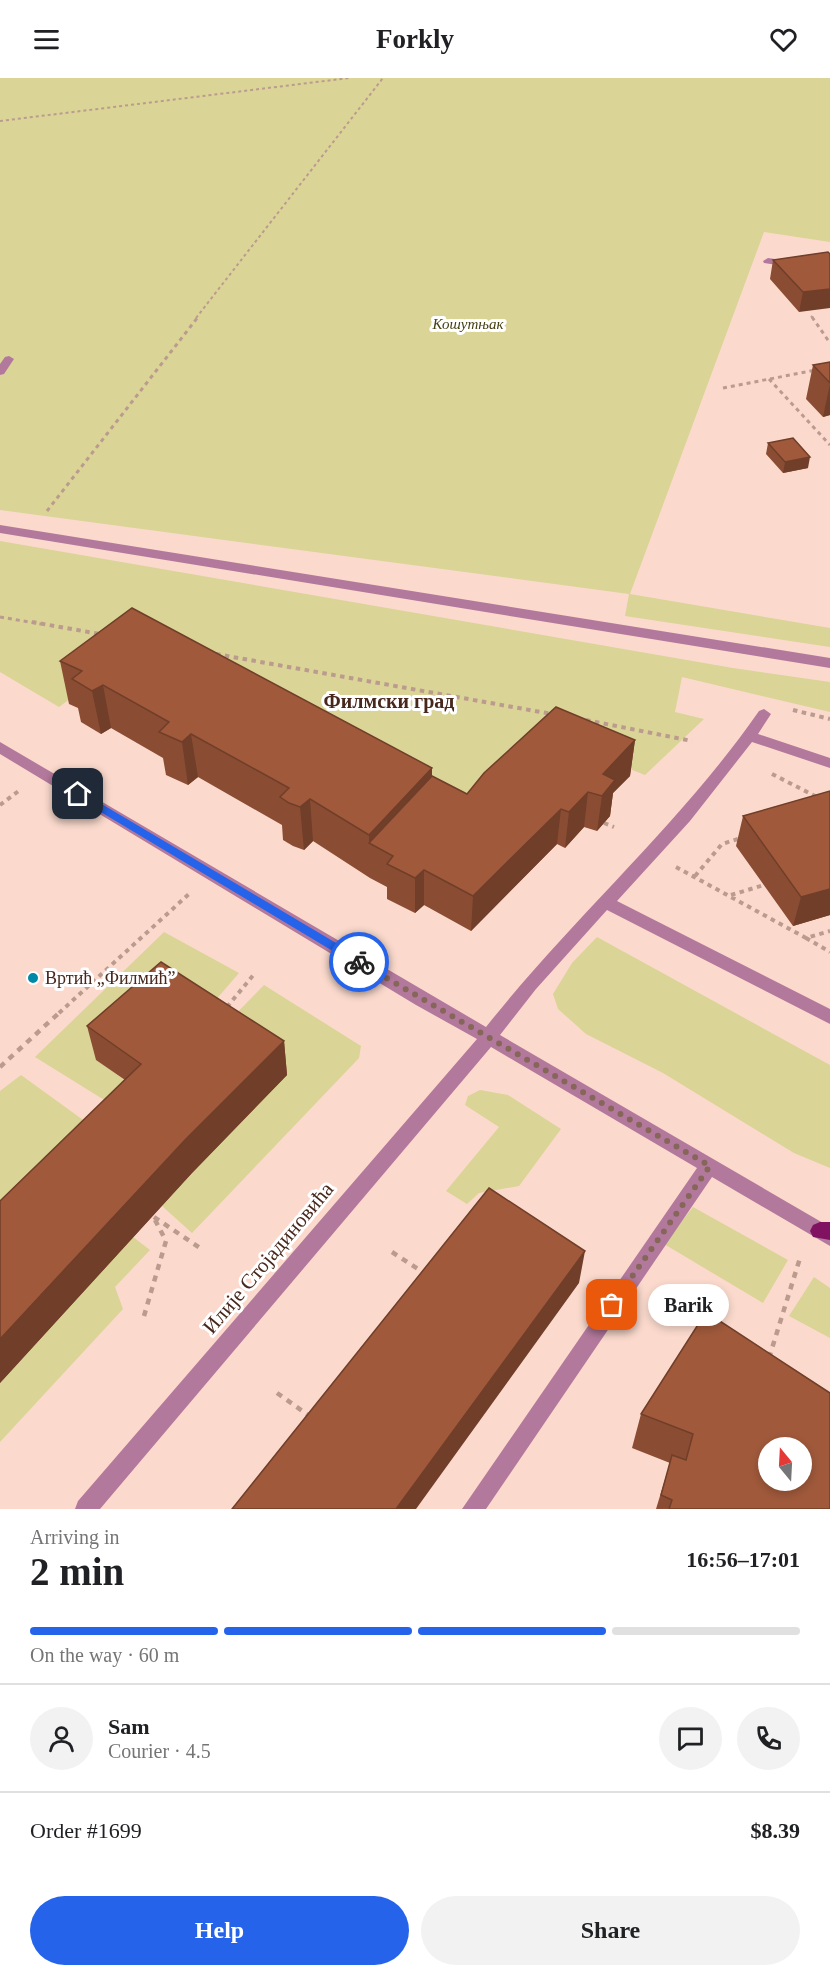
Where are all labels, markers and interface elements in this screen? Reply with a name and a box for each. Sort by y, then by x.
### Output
icon: menu [30,23,63,56]
icon: heart [767,23,800,56]
text: Forkly [376,24,454,54]
park label: Кошутњак [432,316,504,332]
district label: Филмски град [324,690,454,713]
pin [52,768,103,819]
icon: home [61,777,94,810]
courier [329,932,389,992]
icon: bike [343,946,376,979]
place label: Вртић „Филмић” [45,968,176,988]
marker: Вртић „Филмић” [26,971,40,985]
street label: Илије Стојадиновића [198,1177,339,1339]
pin [586,1279,637,1330]
callout: Barik [648,1284,729,1326]
icon: bag [595,1288,628,1321]
text: Barik [664,1294,713,1316]
north arrow [758,1437,812,1491]
map controls [758,1437,812,1491]
text: Arriving in [30,1526,119,1548]
text: 16:56–17:01 [686,1547,800,1572]
text: 2 min [30,1550,124,1593]
text: On the way · 60 m [30,1644,179,1666]
button: person [30,1707,93,1770]
button: chat [659,1707,722,1770]
button: phone [737,1707,800,1770]
text: Sam [108,1714,150,1739]
text: Courier · 4.5 [108,1740,211,1762]
text: Order #1699 [30,1818,142,1843]
text: $8.39 [751,1818,800,1843]
button: Help [30,1896,409,1965]
button: Share [421,1896,800,1965]

